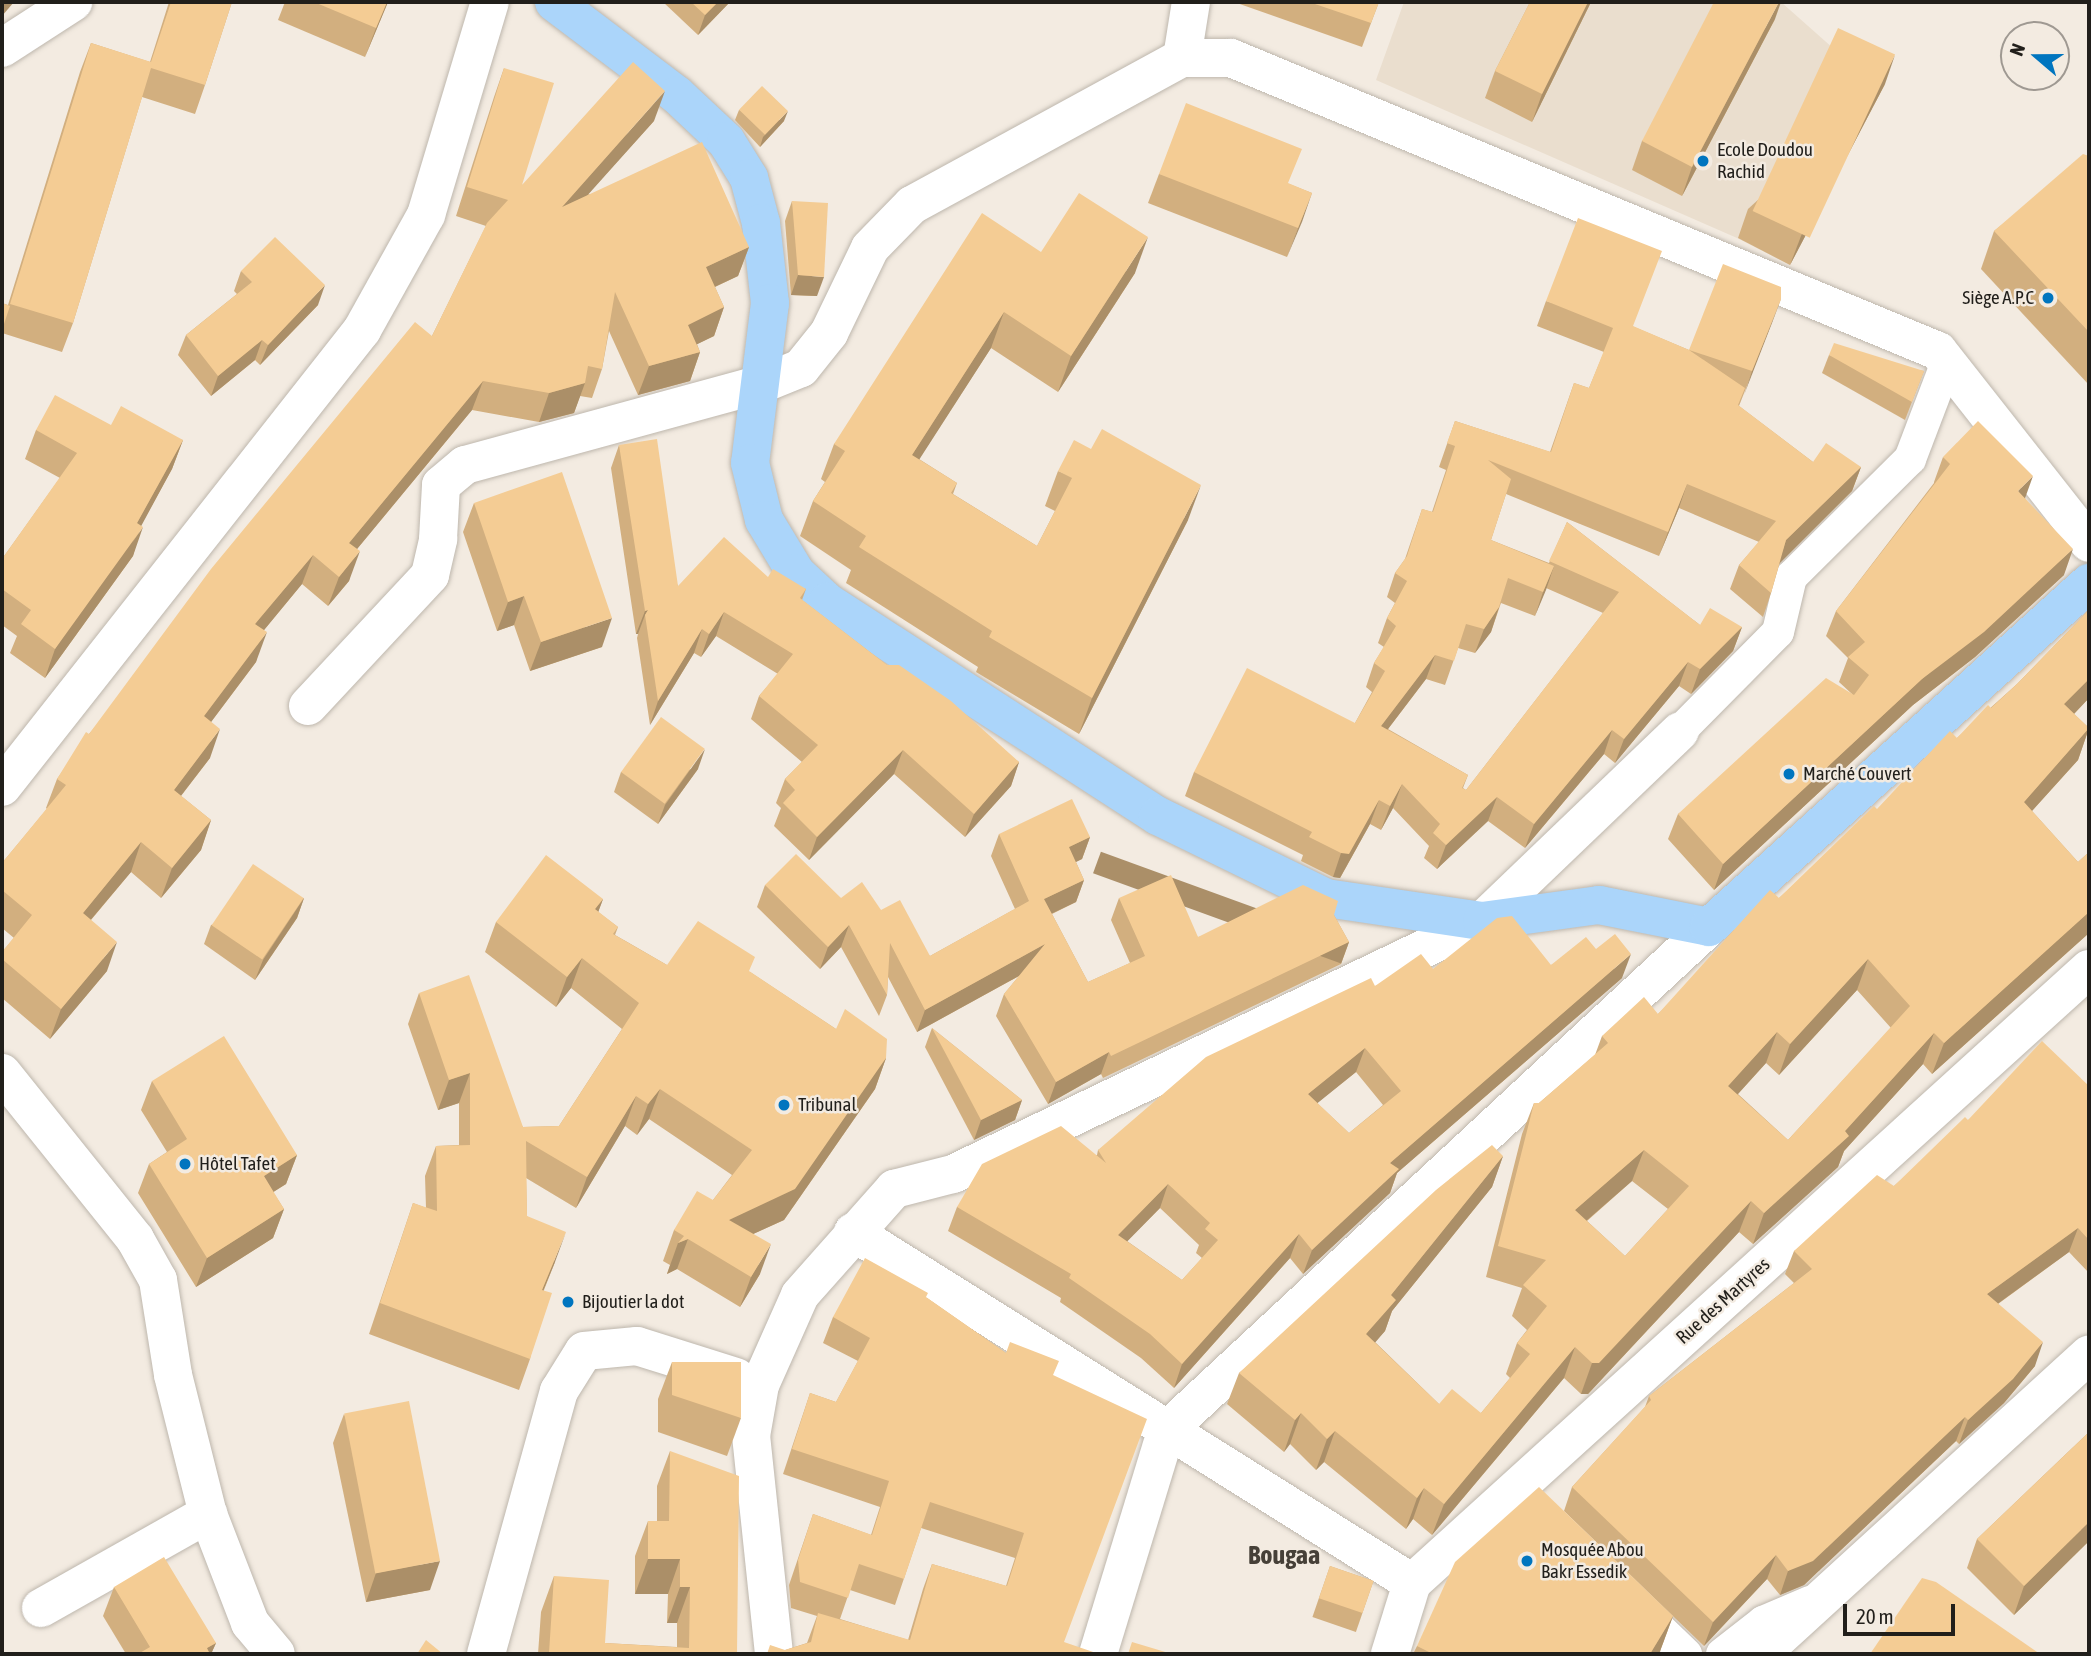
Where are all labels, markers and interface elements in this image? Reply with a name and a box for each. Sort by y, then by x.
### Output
north arrow [2000,21,2070,91]
text: N [2005,40,2029,59]
place label: Ecole Doudou Rachid [1717,139,1813,183]
marker: Ecole Doudou Rachid [1695,153,1711,169]
place label: Siège A.P.C [1962,287,2034,309]
marker: Siège A.P.C [2040,290,2056,306]
place label: Marché Couvert [1803,763,1911,785]
marker: Marché Couvert [1781,766,1797,782]
place label: Tribunal [798,1094,856,1116]
marker: Tribunal [776,1097,792,1113]
place label: Hôtel Tafet [199,1153,276,1175]
marker: Hôtel Tafet [177,1156,193,1172]
street label: Rue des Martyres [1672,1253,1774,1349]
place label: Bijoutier la dot [582,1291,684,1313]
marker: Bijoutier la dot [560,1294,576,1310]
place label: Mosquée Abou Bakr Essedik [1541,1539,1644,1583]
district label: Bougaa [1248,1540,1320,1572]
marker: Mosquée Abou Bakr Essedik [1519,1553,1535,1569]
scale bar [1846,1590,1958,1634]
text: 20 m [1856,1604,1894,1628]

